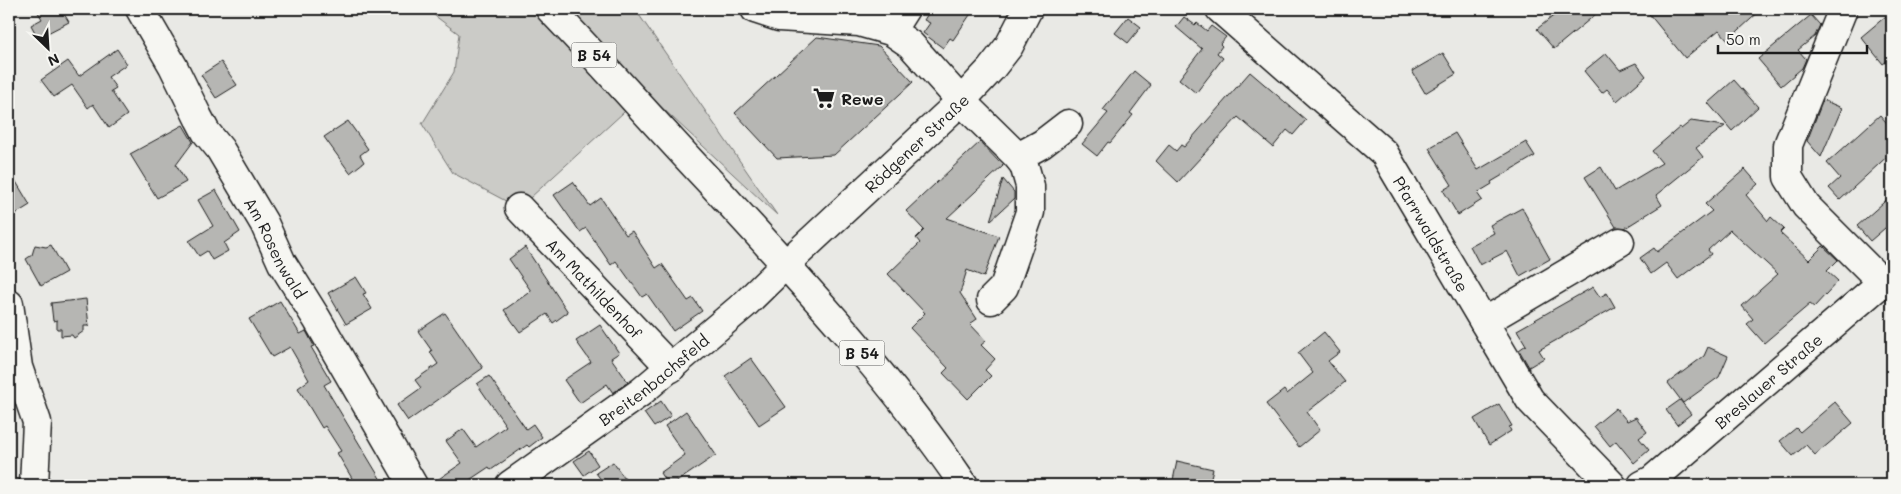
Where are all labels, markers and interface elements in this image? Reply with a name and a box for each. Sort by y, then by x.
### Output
north arrow [22,22,72,72]
scale bar [1718,22,1867,54]
text: 50 m [1726,29,1761,49]
road number: B 54 [572,42,616,68]
text: N [45,49,63,71]
supermarket icon: Rewe [811,85,837,111]
place label: Rewe [841,88,883,109]
street label: Rödgener Straße [860,89,973,196]
street label: Pfarrwaldstraße [1389,172,1474,296]
street label: Am Rosenwald [240,193,312,302]
street label: Am Mathildenhof [542,233,648,343]
street label: Breslauer Straße [1710,328,1826,433]
street label: Breitenbachsfeld [594,329,713,430]
road number: B 54 [840,340,884,366]

